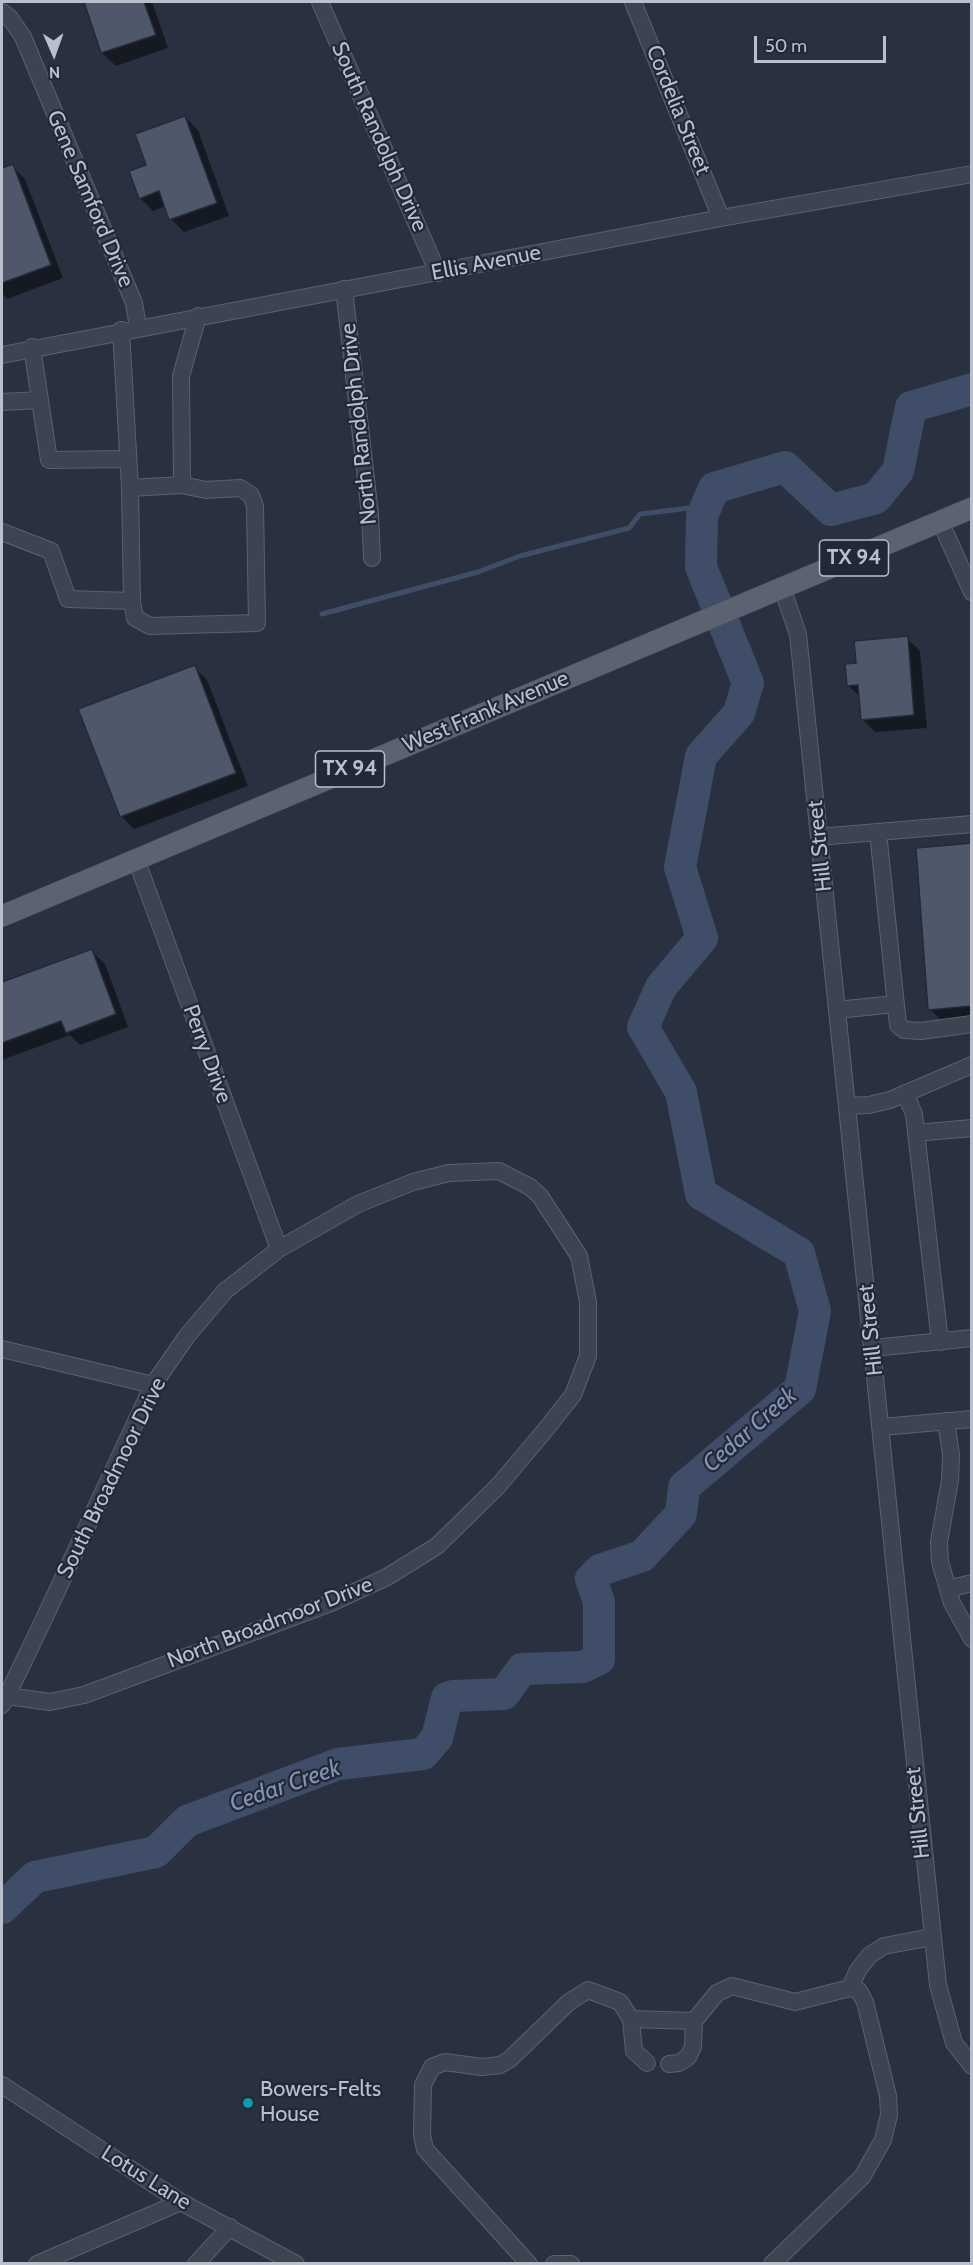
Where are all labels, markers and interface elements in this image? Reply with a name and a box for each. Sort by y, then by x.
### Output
north arrow [24,24,84,84]
scale bar [757,24,889,62]
text: 50 m [765,35,807,57]
street label: South Randolph Drive [325,38,433,236]
street label: Cordelia Street [640,41,716,179]
text: N [49,63,61,82]
street label: Gene Samford Drive [41,107,139,291]
street label: Ellis Avenue [429,239,543,287]
street label: North Randolph Drive [335,322,383,526]
road number: TX 94 [820,540,888,576]
street label: West Frank Avenue [399,665,573,759]
road number: TX 94 [316,751,385,787]
street label: Hill Street [802,799,838,893]
street label: Perry Drive [177,1001,237,1107]
street label: Hill Street [853,1283,889,1377]
street label: South Broadmoor Drive [52,1373,172,1583]
water label: Cedar Creek [697,1381,803,1479]
street label: North Broadmoor Drive [164,1572,376,1674]
water label: Cedar Creek [226,1754,344,1818]
street label: Hill Street [900,1766,936,1860]
place label: Bowers-Felts House [260,2077,381,2128]
marker: Bowers-Felts House [241,2096,255,2110]
street label: Lotus Lane [96,2140,196,2216]

